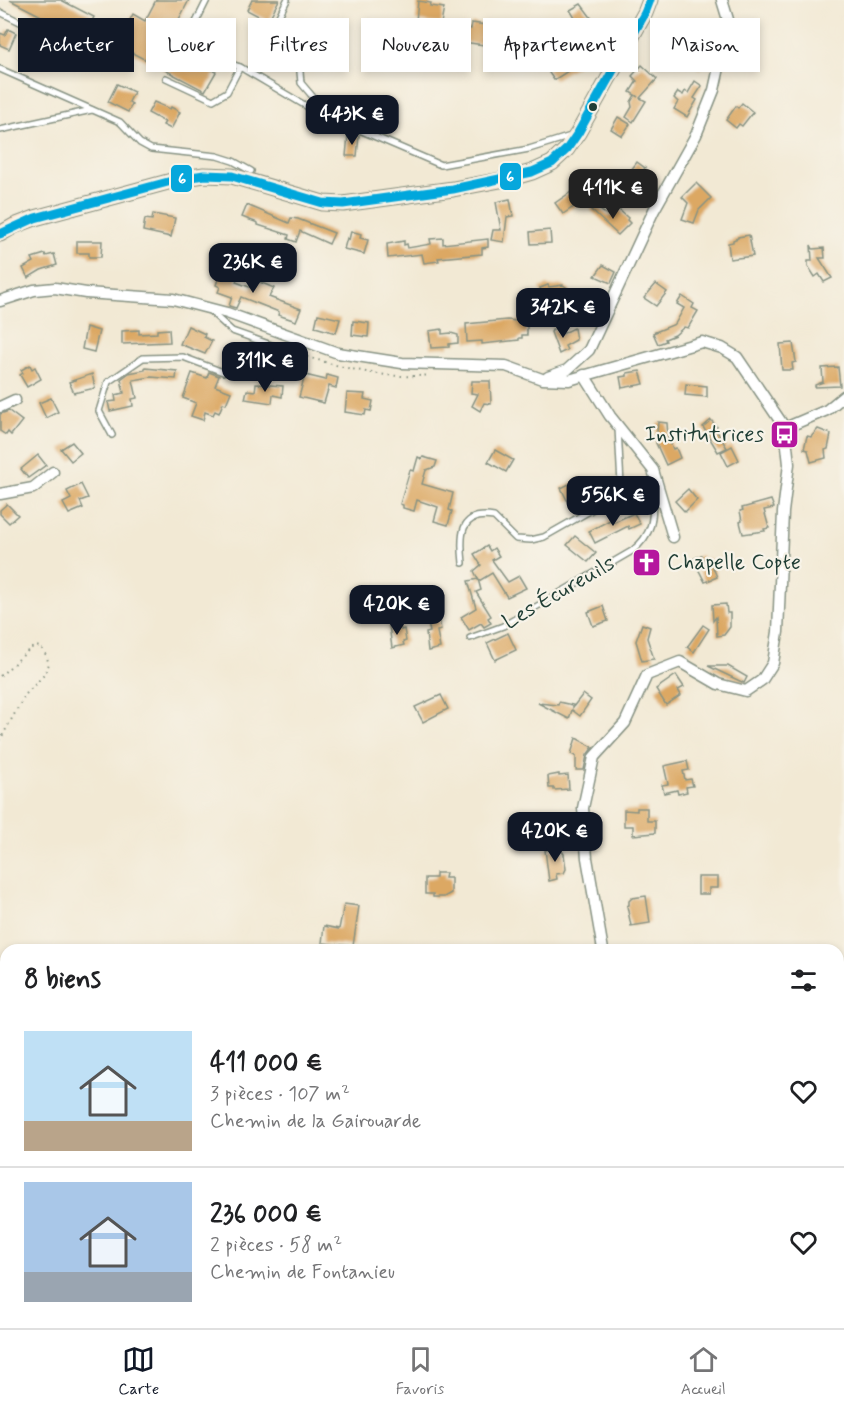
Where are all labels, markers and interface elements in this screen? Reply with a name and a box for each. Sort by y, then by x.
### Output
chip: Acheter [18,18,134,72]
chip: Louer [146,18,236,72]
chip: Filtres [248,18,349,72]
chip: Nouveau [361,18,471,72]
chip: Appartement [483,18,638,72]
chip: Maison [650,18,760,72]
pin: 443K € [303,95,401,146]
text: 443K € [320,101,384,128]
unlabelled marker [587,101,599,113]
line badge: 6 [499,162,522,191]
line badge: 6 [170,164,193,193]
text: 6 [506,167,514,188]
text: 6 [178,169,186,190]
pin: 411K € [564,169,662,220]
text: 411K € [583,175,643,202]
pin: 236K € [204,243,302,294]
text: 236K € [223,249,283,276]
pin: 342K € [514,288,612,339]
text: 342K € [530,294,596,321]
pin: 311K € [216,342,314,393]
text: 311K € [236,348,294,375]
bus stop icon: Institutrices [769,419,801,451]
place label: Institutrices [645,421,764,449]
pin: 556K € [564,476,662,527]
text: 556K € [581,482,645,509]
church icon: Chapelle Copte [630,547,662,579]
street label: Les Écureuils [497,549,620,636]
place label: Chapelle Copte [667,549,801,577]
pin: 420K € [348,585,446,636]
text: 420K € [364,591,430,618]
pin: 420K € [506,812,604,863]
text: 420K € [522,818,588,845]
text: 8 biens [24,963,101,997]
icon: filters [787,964,820,997]
text: 411 000 € [210,1047,323,1081]
icon: home [72,1055,144,1127]
icon: heart [787,1075,820,1108]
text: 3 pièces · 107 m² [210,1081,350,1108]
text: Chemin de la Gairouarde [210,1108,421,1135]
text: 236 000 € [210,1198,322,1232]
icon: home [72,1206,144,1278]
icon: heart [787,1226,820,1259]
text: 2 pièces · 58 m² [210,1232,342,1259]
text: Chemin de Fontanieu [210,1259,395,1286]
tab: Carte [118,1343,159,1400]
tab: Favoris [396,1343,444,1400]
tab: Accueil [681,1343,726,1400]

